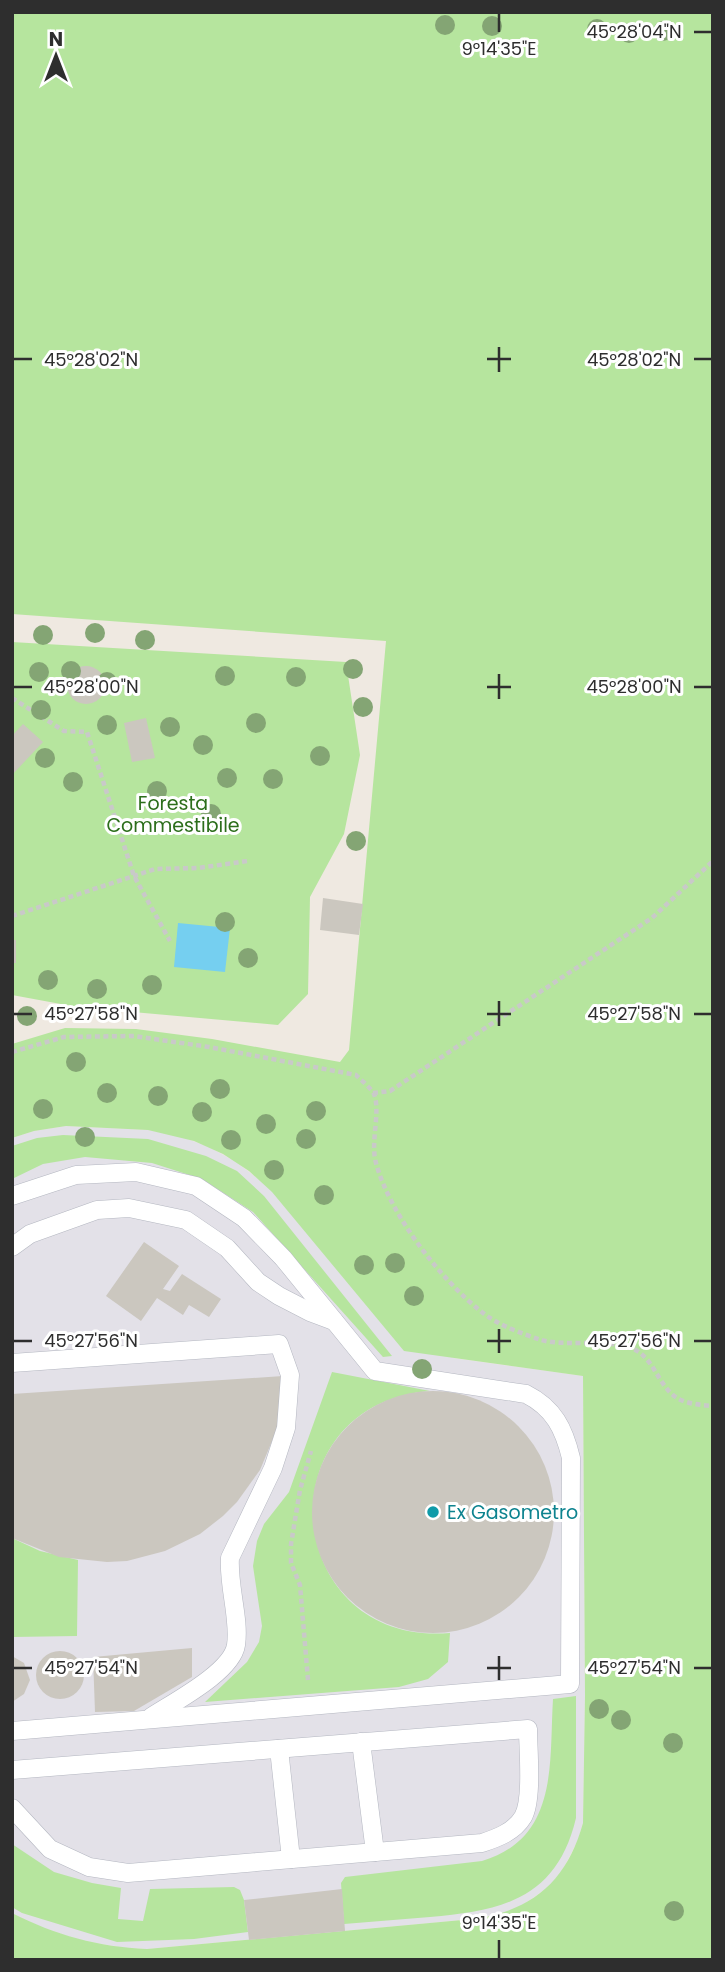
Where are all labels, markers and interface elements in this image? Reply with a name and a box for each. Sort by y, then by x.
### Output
text: 45°28'04"N [586,19,682,44]
north arrow [21,21,91,91]
text: N [49,26,63,53]
text: 9°14'35"E [461,36,537,61]
text: 45°28'02"N [44,347,138,372]
text: 45°28'02"N [587,347,681,372]
text: 45°28'00"N [43,674,139,699]
text: 45°28'00"N [586,674,682,699]
park label: Foresta Commestibile [106,790,240,839]
text: 45°27'58"N [44,1001,138,1026]
text: 45°27'58"N [587,1001,681,1026]
text: 45°27'56"N [44,1328,138,1353]
text: 45°27'56"N [587,1328,681,1353]
place label: Ex Gasometro [447,1499,578,1526]
marker: Ex Gasometro [425,1504,441,1520]
text: 45°27'54"N [44,1655,138,1680]
text: 45°27'54"N [587,1655,681,1680]
text: 9°14'35"E [461,1910,537,1935]

